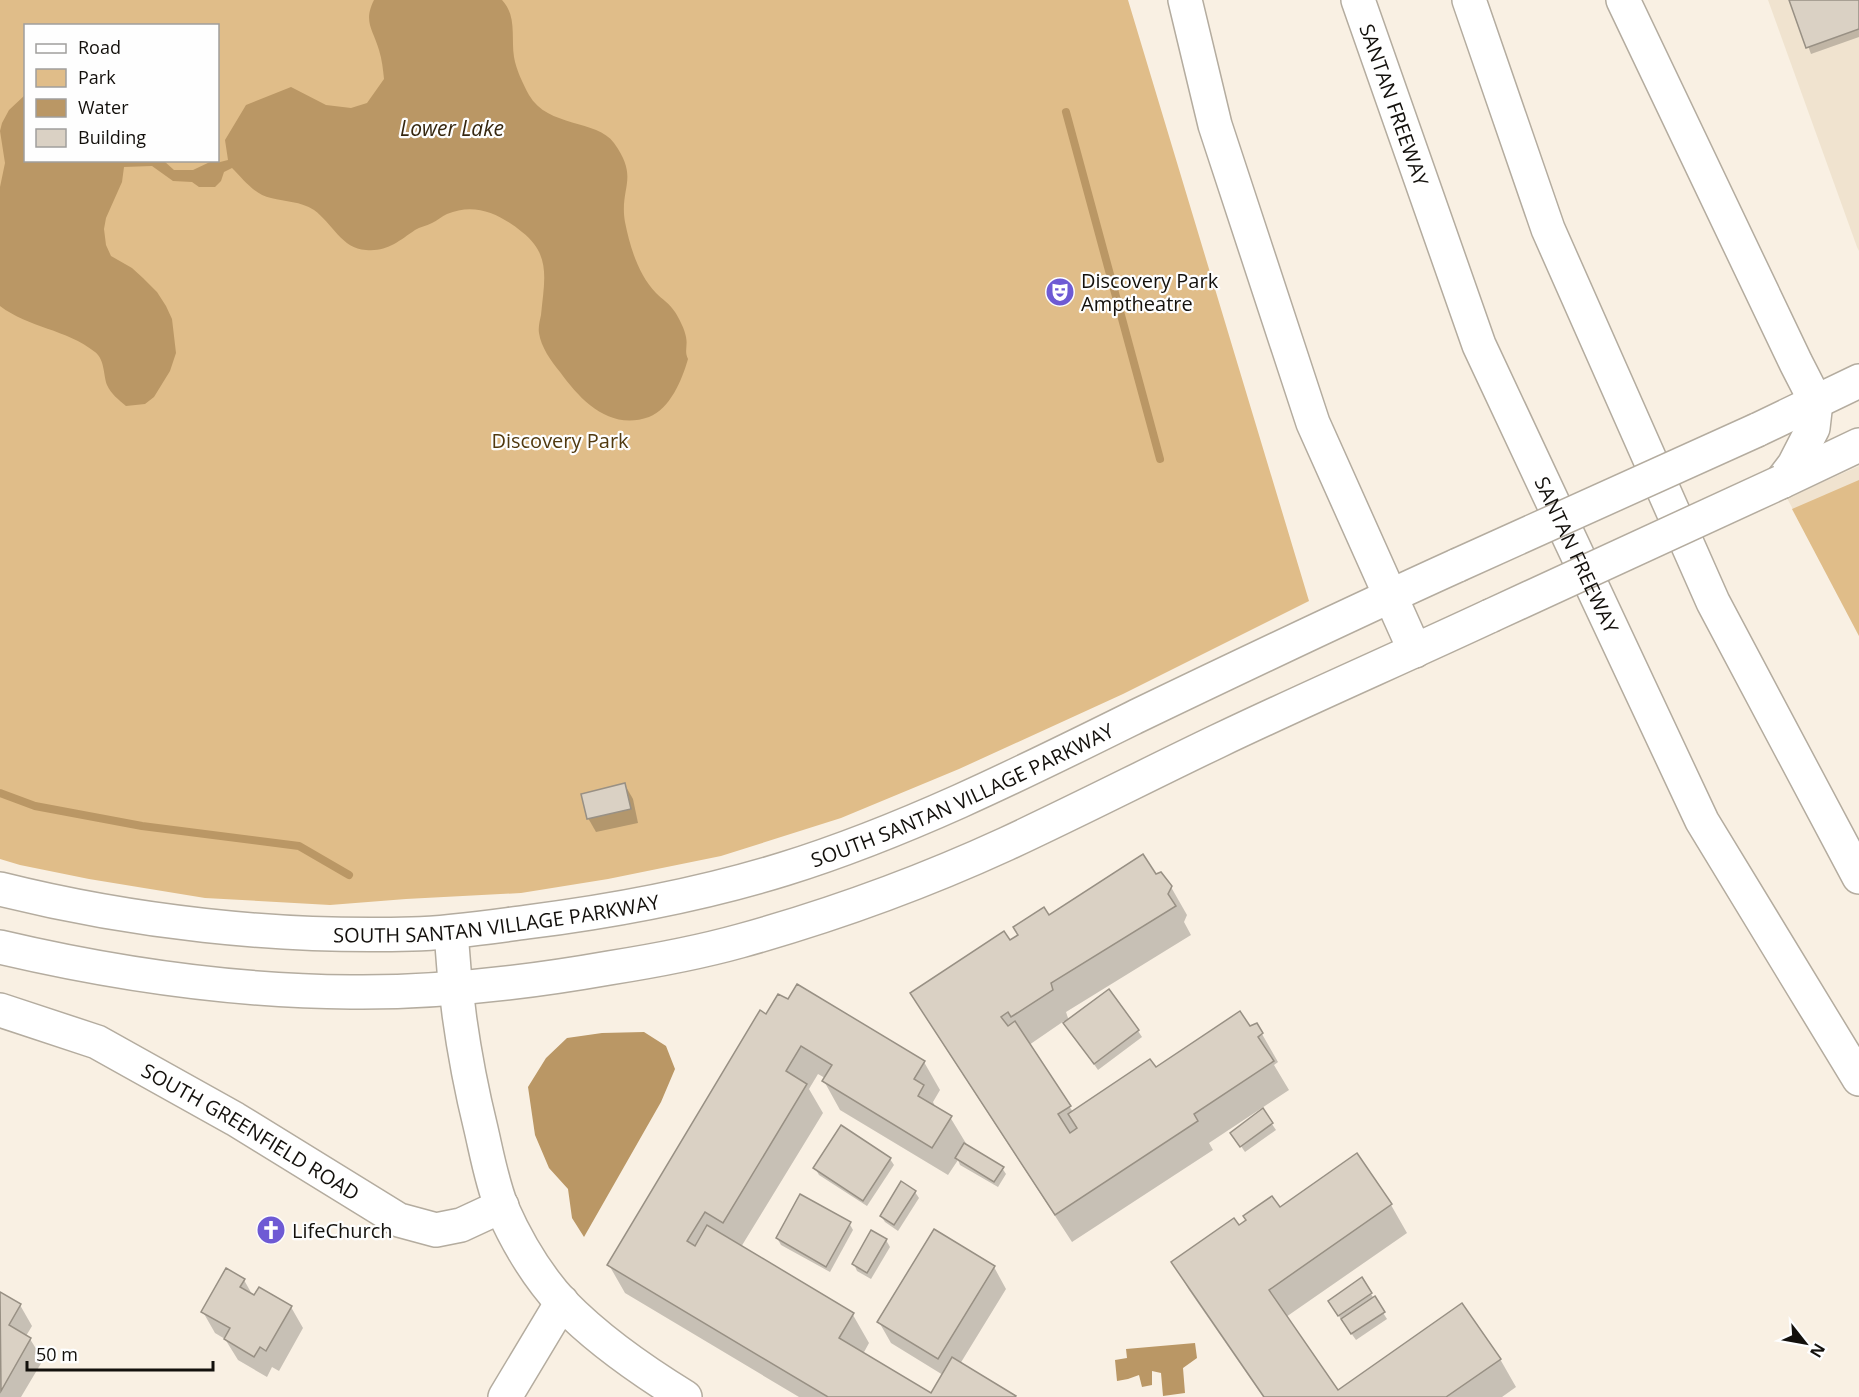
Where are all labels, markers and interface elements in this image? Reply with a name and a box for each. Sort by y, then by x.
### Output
street label: SANTAN FREEWAY [1354,20,1436,190]
legend [24,24,219,162]
text: Road [78,35,121,59]
text: Park [78,65,116,89]
text: Water [78,95,129,119]
water label: Lower Lake [400,114,504,142]
text: Building [78,125,146,149]
place label: Discovery Park Amptheatre [1081,267,1219,317]
theatre icon: Discovery Park Amptheatre [1044,276,1076,308]
park label: Discovery Park [491,427,629,454]
street label: SANTAN FREEWAY [1529,472,1626,638]
street label: SOUTH SANTAN VILLAGE PARKWAY [807,716,1119,873]
street label: SOUTH SANTAN VILLAGE PARKWAY [333,887,662,948]
street label: SOUTH GREENFIELD ROAD [137,1056,365,1206]
church icon: LifeChurch [255,1214,287,1246]
place label: LifeChurch [292,1217,393,1244]
north arrow [1775,1313,1835,1373]
scale bar [27,1334,213,1372]
text: N [1805,1339,1831,1362]
text: 50 m [36,1342,78,1366]

